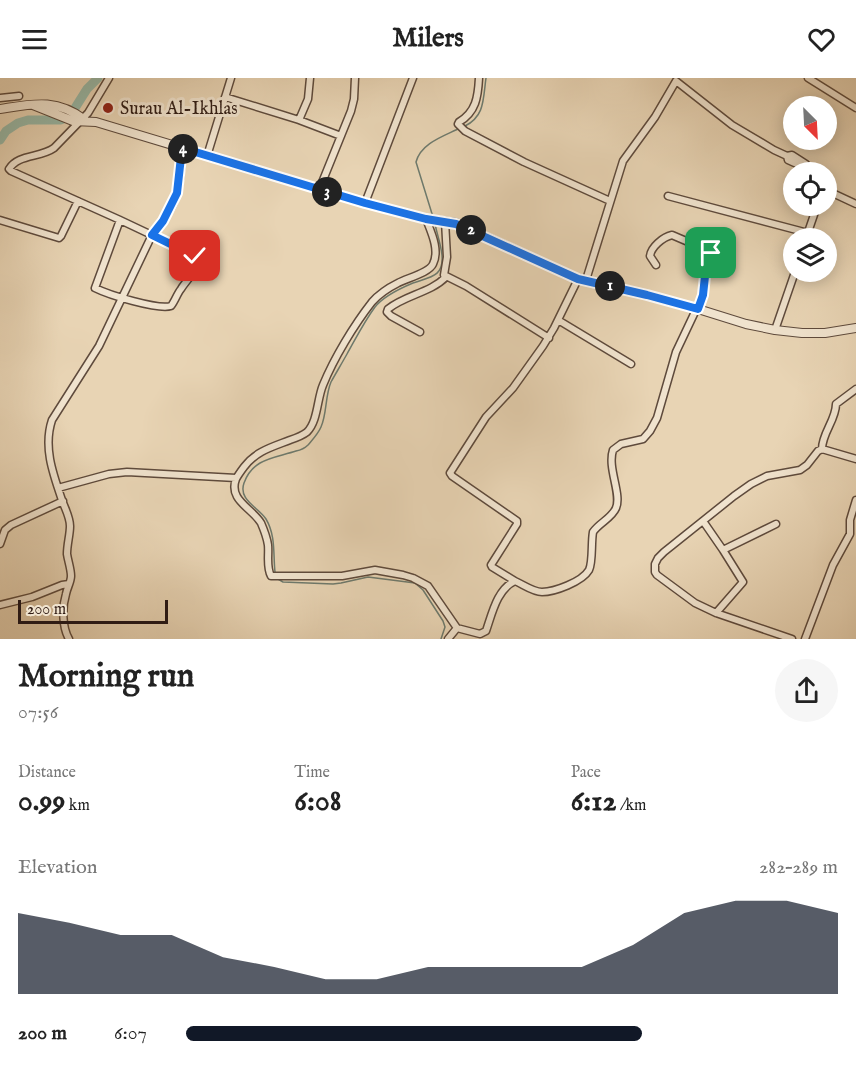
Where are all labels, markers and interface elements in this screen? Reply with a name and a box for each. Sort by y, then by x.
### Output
text: Milers [392,22,464,56]
icon: menu [18,23,51,56]
icon: heart [805,23,838,56]
north arrow [783,96,837,150]
map controls [783,96,837,282]
place label: Surau Al-Ikhlas [120,98,238,121]
marker: Surau Al-Ikhlas [101,101,115,115]
pin: 4 [168,134,198,164]
text: 4 [179,139,187,159]
button: locate [783,162,837,216]
pin: 3 [312,177,342,207]
text: 3 [324,182,330,202]
pin: 2 [456,215,486,245]
text: 2 [467,220,475,240]
pin [685,227,736,278]
button: layers [783,228,837,282]
pin [169,230,220,281]
icon: arrive [694,236,727,269]
icon: check [178,239,211,272]
pin: 1 [595,271,625,301]
text: 1 [607,276,613,296]
scale bar [18,597,168,624]
text: 200 m [27,600,66,620]
text: Morning run [18,656,194,698]
button: share [775,659,838,722]
text: 07:56 [18,700,58,725]
text: Distance [18,763,76,783]
text: Time [294,763,330,783]
text: Pace [571,763,601,783]
text: 0.99 [18,783,65,821]
text: 6:08 [294,783,341,821]
text: 6:12 [571,783,616,821]
text: km [65,796,90,816]
text: /km [616,796,646,816]
text: Elevation [18,855,97,880]
text: 282–289 m [759,855,838,880]
text: 200 m [18,1021,67,1046]
text: 6:07 [114,1021,147,1046]

